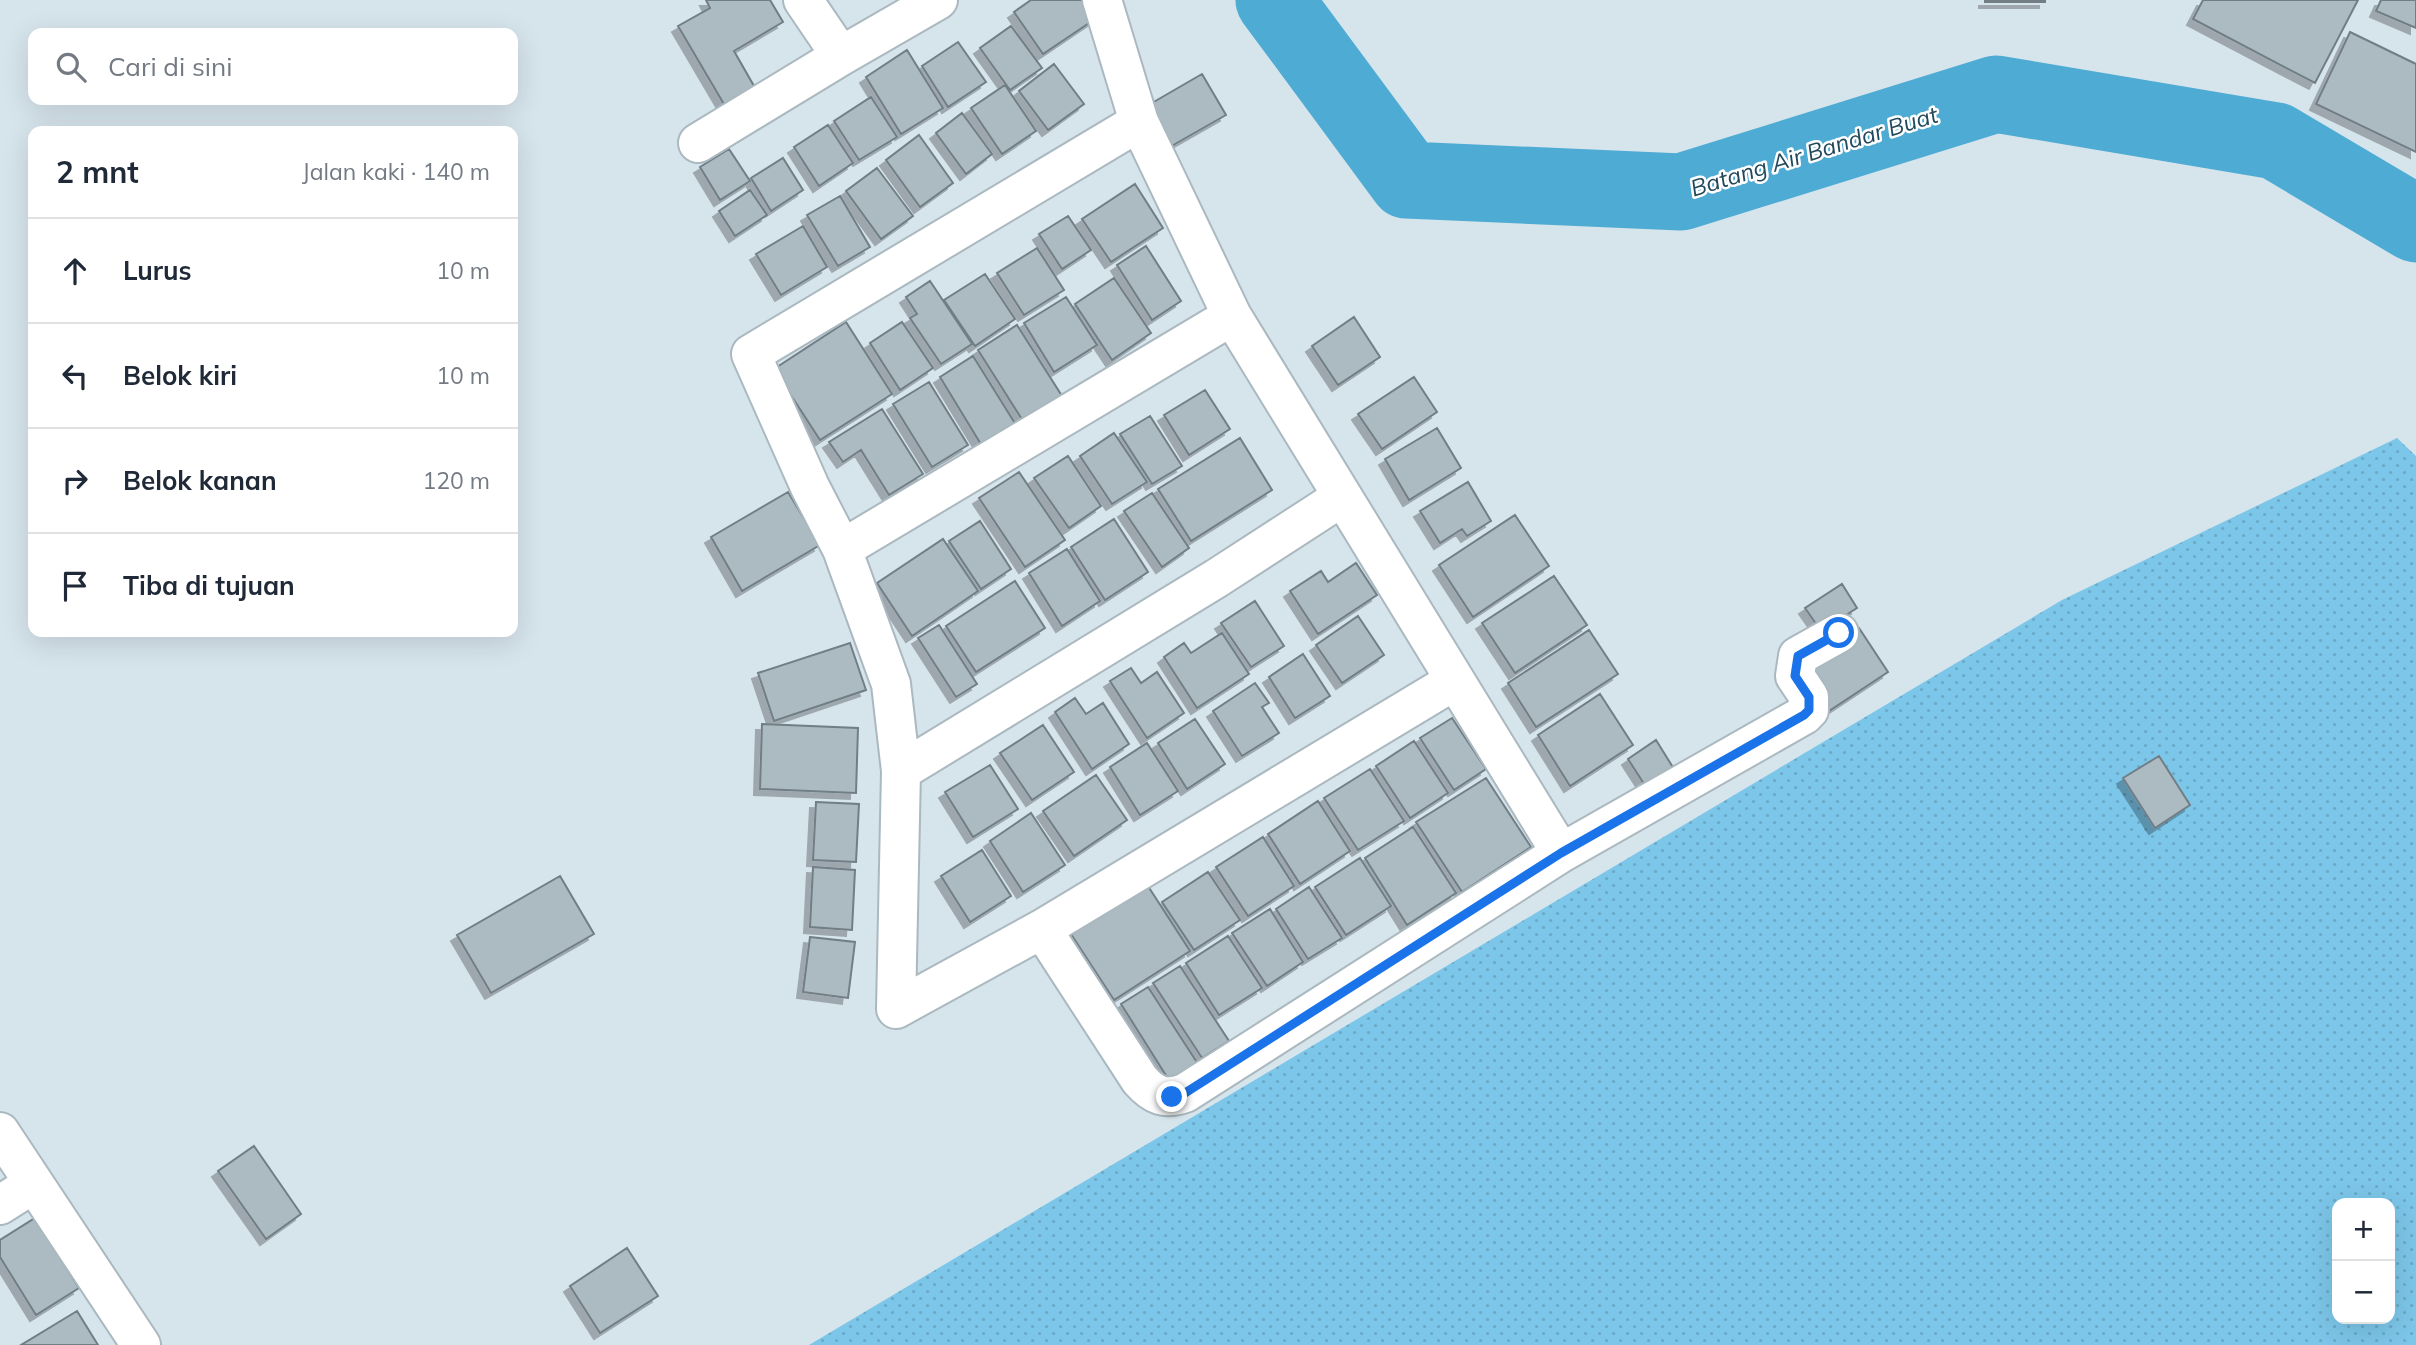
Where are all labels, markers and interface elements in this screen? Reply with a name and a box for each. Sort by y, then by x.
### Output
search box [28,28,518,105]
icon: search [52,48,90,86]
text: Cari di sini [108,50,232,83]
water label: Batang Air Bandar Buat [1687,99,1942,202]
text: 2 mnt [56,153,139,191]
text: Jalan kaki · 140 m [302,157,490,186]
icon: ahead [56,252,94,290]
text: Lurus [123,254,192,287]
text: 10 m [436,256,490,285]
icon: left [56,357,94,395]
text: Belok kiri [123,359,237,392]
text: 10 m [436,361,490,390]
icon: right [56,462,94,500]
text: Belok kanan [123,464,277,497]
text: 120 m [422,466,490,495]
icon: arrive [56,567,94,605]
text: Tiba di tujuan [123,569,295,602]
route start [1823,617,1854,648]
route end [1156,1081,1187,1112]
map controls [2332,1198,2395,1324]
button: + [2332,1198,2395,1261]
button: − [2332,1261,2395,1324]

